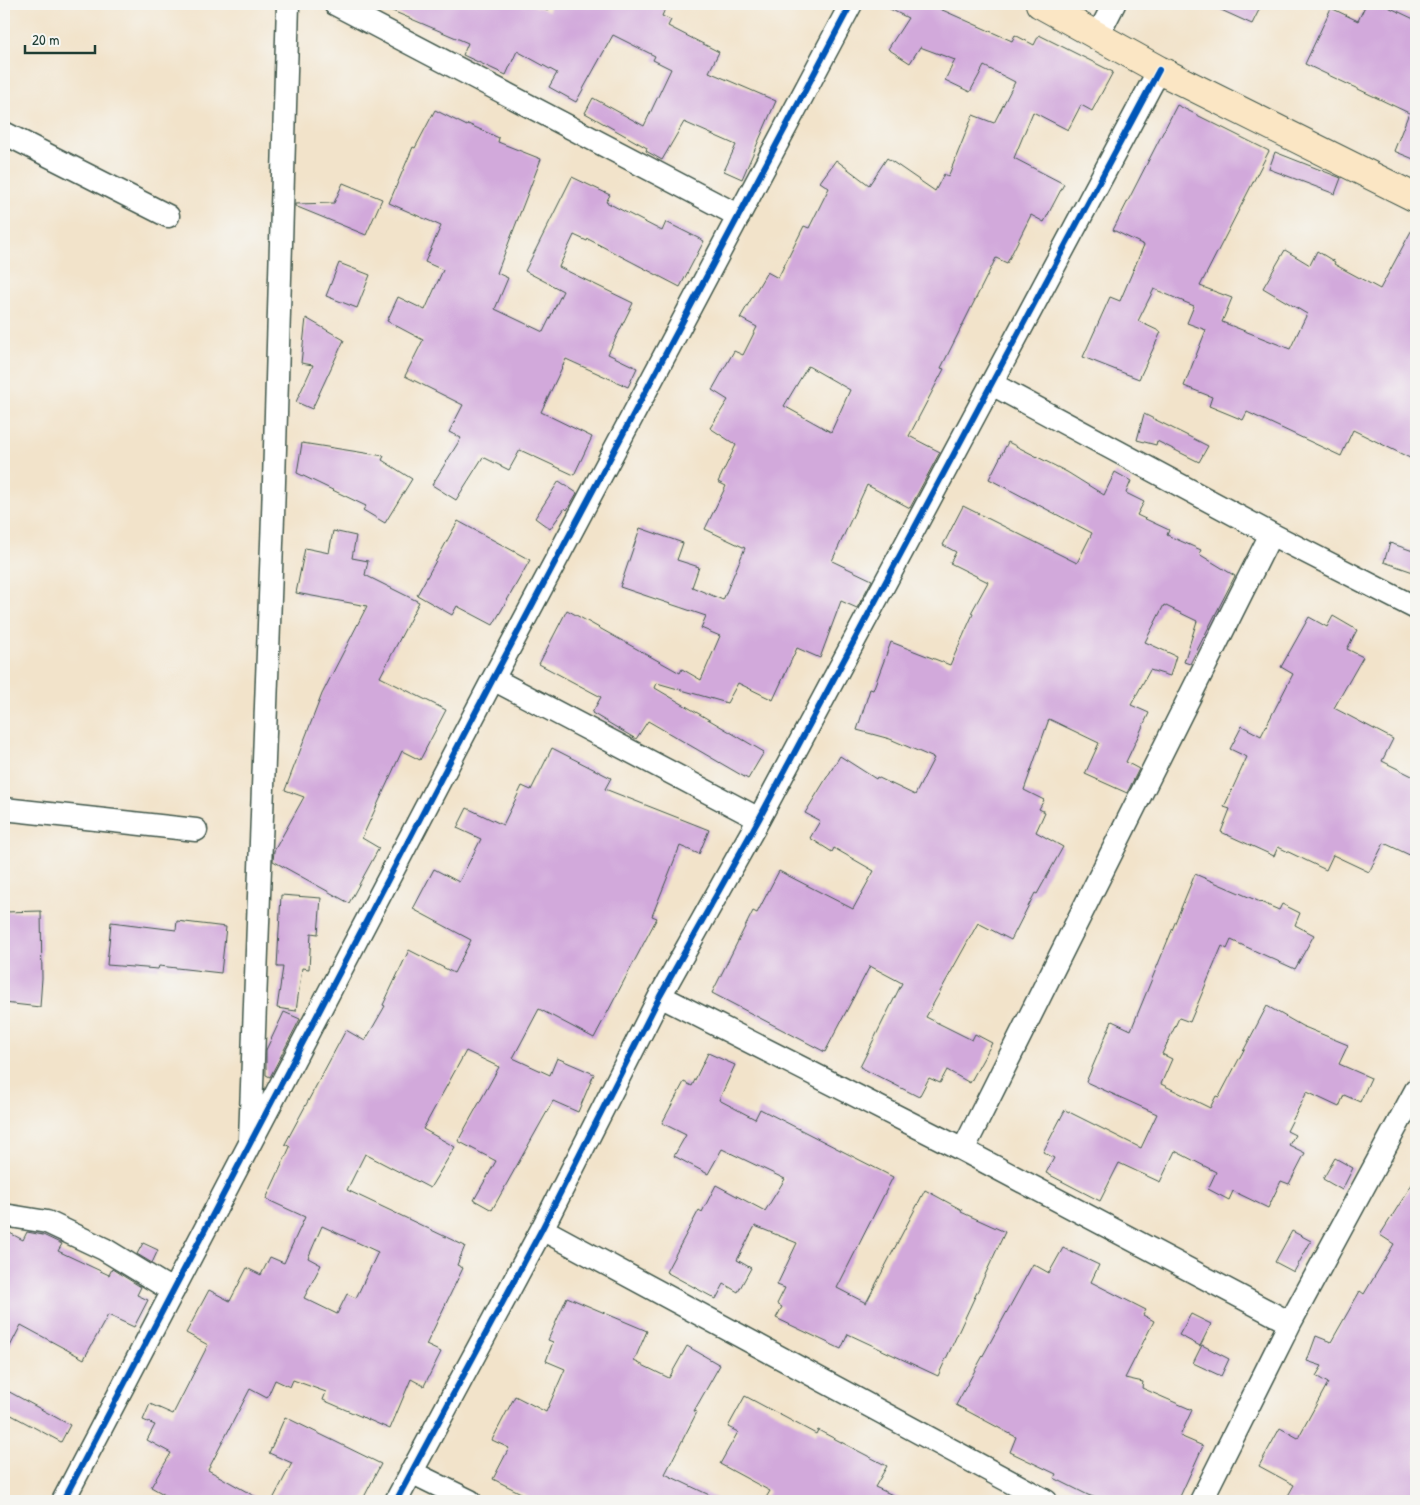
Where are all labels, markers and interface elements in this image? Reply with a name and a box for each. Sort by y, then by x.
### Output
scale bar [25,22,95,54]
text: 20 m [32,29,59,50]

